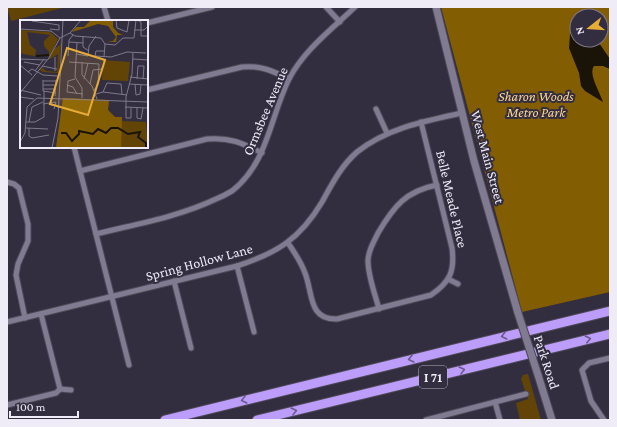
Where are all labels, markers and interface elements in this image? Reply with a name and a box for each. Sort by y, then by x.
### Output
north arrow [569,8,609,48]
inset map [20,20,148,148]
text: N [572,25,586,36]
street label: Ormsbee Avenue [239,64,291,158]
park label: Sharon Woods Metro Park [498,88,574,120]
street label: West Main Street [468,109,508,206]
street label: Belle Meade Place [433,149,471,249]
street label: Spring Hollow Lane [144,240,254,284]
one-way arrow [501,332,507,340]
street label: Park Road [531,333,563,392]
one-way arrow [585,335,591,343]
one-way arrow [407,354,414,363]
road number: I 71 [419,366,447,388]
one-way arrow [458,366,465,375]
scale bar [10,393,78,419]
one-way arrow [240,396,247,404]
text: 100 m [16,400,46,414]
one-way arrow [291,407,298,415]

